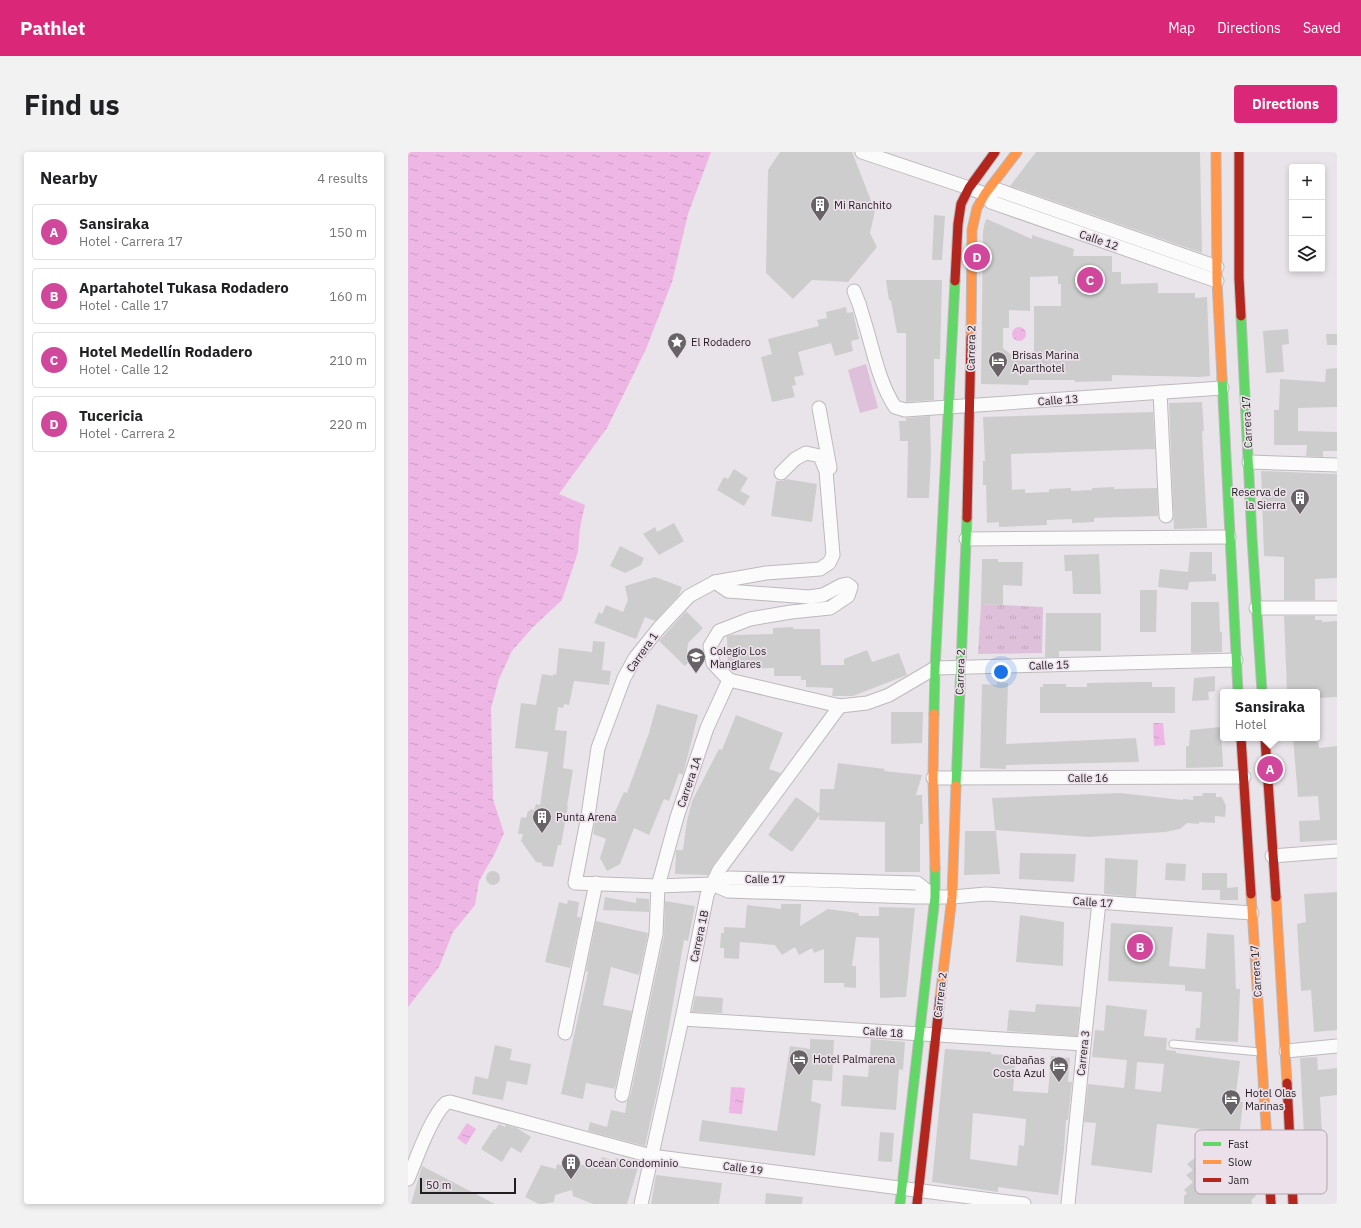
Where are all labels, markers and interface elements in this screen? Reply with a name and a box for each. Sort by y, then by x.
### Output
text: Pathlet [20,16,85,40]
text: Map [1168,19,1195,37]
text: Directions [1217,19,1281,37]
text: Saved [1303,19,1341,37]
button: Directions [1234,85,1337,123]
text: Find us [24,86,120,123]
map controls [1289,164,1325,272]
button: + [1289,164,1325,200]
text: Nearby [40,167,98,189]
text: 4 results [317,170,368,187]
building icon: Mi Ranchito [809,194,831,222]
place label: Mi Ranchito [834,198,892,212]
button: − [1289,200,1325,236]
text: Sansiraka [79,214,149,233]
text: A [50,224,58,241]
text: 150 m [329,224,367,241]
street label: Calle 12 [1078,227,1120,253]
text: Hotel · Carrera 17 [79,233,183,250]
button: layers [1289,236,1325,272]
pin: D [964,242,990,272]
pin: C [1077,265,1103,295]
text: Apartahotel Tukasa Rodadero [79,278,289,297]
text: B [50,288,58,305]
text: 160 m [329,288,367,305]
text: Hotel · Calle 17 [79,297,169,314]
street label: Carrera 2 [964,325,978,371]
place icon: El Rodadero [666,331,688,359]
place label: El Rodadero [691,335,751,349]
text: Hotel Medellín Rodadero [79,342,252,361]
place label: Brisas Marina Aparthotel [1012,348,1079,375]
hotel icon: Brisas Marina Aparthotel [987,350,1009,378]
text: C [50,352,58,369]
text: 210 m [329,352,367,369]
text: Hotel · Calle 12 [79,361,169,378]
street label: Calle 13 [1037,392,1079,408]
street label: Carrera 17 [1239,395,1255,449]
text: Tucericia [79,406,143,425]
text: D [49,416,59,433]
text: 220 m [329,416,367,433]
text: Hotel · Carrera 2 [79,425,175,442]
place label: Reserva de la Sierra [1231,485,1286,512]
building icon: Reserva de la Sierra [1289,487,1311,515]
street label: Carrera 1 [623,629,661,675]
place label: Colegio Los Manglares [710,644,766,671]
school or university icon: Colegio Los Manglares [685,646,707,674]
street label: Carrera 2 [952,649,968,695]
street label: Calle 15 [1029,657,1069,673]
your location [991,662,1011,682]
popup [1220,689,1320,741]
text: Sansiraka [1235,697,1305,716]
text: Hotel [1235,716,1267,733]
pin: A [1257,754,1283,784]
street label: Carrera 1A [674,755,704,809]
street label: Calle 16 [1068,771,1108,785]
building icon: Punta Arena [531,806,553,834]
place label: Punta Arena [556,810,617,824]
street label: Calle 17 [745,872,785,886]
street label: Calle 17 [1072,894,1114,910]
street label: Carrera 1B [687,909,711,963]
pin: B [1127,932,1153,962]
street label: Carrera 17 [1247,944,1265,998]
street label: Carrera 2 [930,971,950,1019]
street label: Calle 18 [862,1024,904,1040]
street label: Carrera 3 [1074,1029,1092,1077]
hotel icon: Hotel Palmarena [788,1048,810,1076]
place label: Hotel Palmarena [813,1052,896,1066]
place label: Cabañas Costa Azul [993,1053,1045,1080]
hotel icon: Cabañas Costa Azul [1048,1055,1070,1083]
place label: Hotel Olas Marinas [1245,1086,1296,1113]
hotel icon: Hotel Olas Marinas [1220,1088,1242,1116]
legend [1195,1130,1327,1194]
text: Fast [1228,1137,1249,1151]
building icon: Ocean Condominio [560,1152,582,1180]
text: Slow [1228,1155,1252,1169]
place label: Ocean Condominio [585,1156,678,1170]
street label: Calle 19 [722,1159,764,1177]
text: Jam [1228,1173,1249,1187]
scale bar [420,1176,516,1195]
text: 50 m [426,1178,451,1192]

